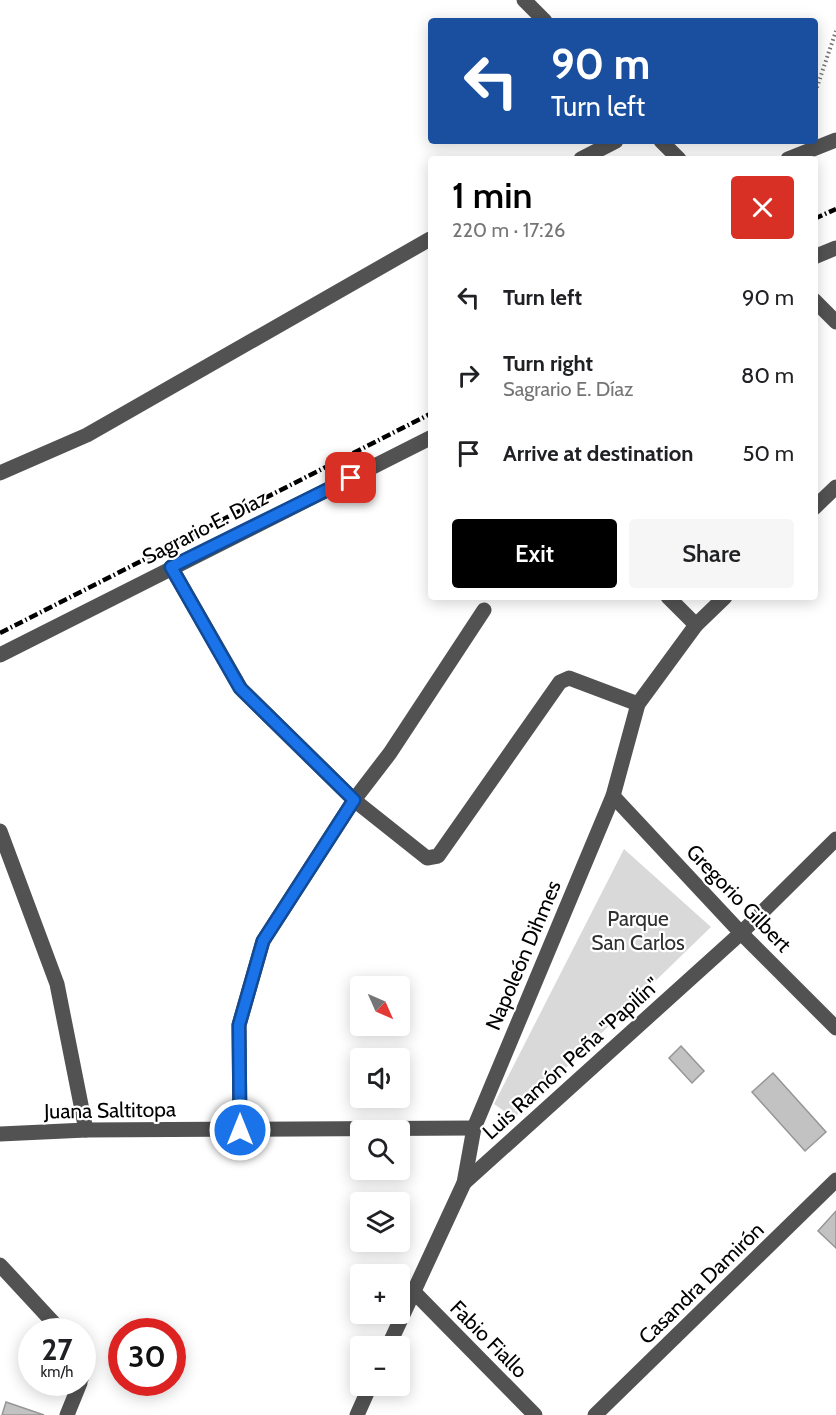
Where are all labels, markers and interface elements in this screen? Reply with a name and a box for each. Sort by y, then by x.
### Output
text: 90 m [551,38,650,90]
icon: left [452,42,530,120]
text: Turn left [551,90,645,123]
text: 1 min [452,173,532,217]
button: close [731,176,794,239]
text: 220 m · 17:26 [452,218,565,242]
icon: left [452,281,485,314]
text: Turn left [503,284,582,311]
text: 90 m [742,284,794,311]
text: Turn right [503,350,593,377]
icon: right [452,359,485,392]
text: 80 m [741,362,794,389]
text: Sagrario E. Díaz [503,377,633,401]
icon: arrive [452,437,485,470]
text: Arrive at destination [503,440,693,467]
text: 50 m [742,440,794,467]
pin [325,452,376,503]
icon: arrive [334,461,367,494]
street label: Sagrario E. Díaz [138,485,272,569]
button: Exit [452,519,617,588]
button: Share [629,519,794,588]
street label: Gregorio Gilbert [681,839,797,957]
street label: Napoleón Dihmes [480,876,566,1034]
park label: Parque San Carlos [591,906,685,955]
street label: Luis Ramón Peña "Papilín" [477,972,665,1144]
north arrow [350,976,410,1036]
map controls [350,976,410,1396]
button: sound [350,1048,410,1108]
street label: Juana Saltitopa [43,1096,176,1124]
position arrow [208,1098,272,1162]
button: search [350,1120,410,1180]
button: layers [350,1192,410,1252]
street label: Casandra Damirón [633,1217,769,1349]
button: + [350,1264,410,1324]
street label: Fabio Fiallo [445,1295,533,1383]
speed limit sign: 30 [108,1318,186,1396]
text: 27 [41,1331,73,1368]
button: − [350,1336,410,1396]
text: km/h [41,1363,73,1381]

